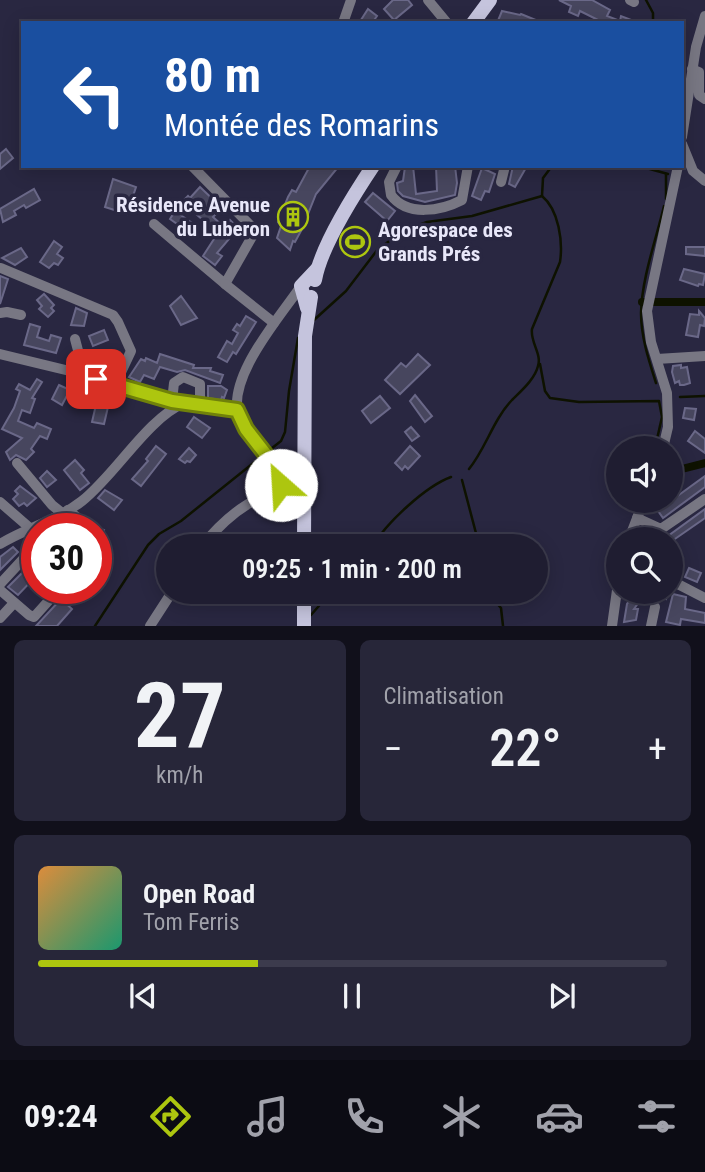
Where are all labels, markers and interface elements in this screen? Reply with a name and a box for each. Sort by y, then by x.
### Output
text: 80 m [164,47,261,104]
icon: left [49,49,140,140]
text: Montée des Romarins [164,106,439,144]
place label: Résidence Avenue du Luberon [116,193,270,241]
building icon: Résidence Avenue du Luberon [276,200,310,234]
place label: Agorespace des Grands Prés [378,218,513,266]
sports icon: Agorespace des Grands Prés [338,225,372,259]
pin [66,349,126,409]
icon: arrive [77,360,115,398]
map controls [606,436,683,604]
button: sound [606,436,683,513]
position arrow [244,448,318,522]
speed limit sign: 30 [21,513,112,604]
button: search [606,527,683,604]
text: 09:25 · 1 min · 200 m [242,554,462,584]
text: 27 [134,663,226,769]
text: Climatisation [384,683,504,710]
text: 22° [489,718,561,779]
text: − [384,727,403,771]
text: + [648,727,667,771]
text: km/h [156,762,203,789]
text: Open Road [143,879,255,909]
text: Tom Ferris [143,909,239,936]
icon: previous [124,977,162,1015]
icon: pause [333,977,371,1015]
icon: next [543,977,581,1015]
icon: directions [146,1092,195,1141]
icon: music [243,1092,292,1141]
icon: phone [340,1092,389,1141]
icon: climate [437,1092,486,1141]
icon: car [535,1092,584,1141]
icon: filters [632,1092,681,1141]
text: 09:24 [24,1097,98,1135]

